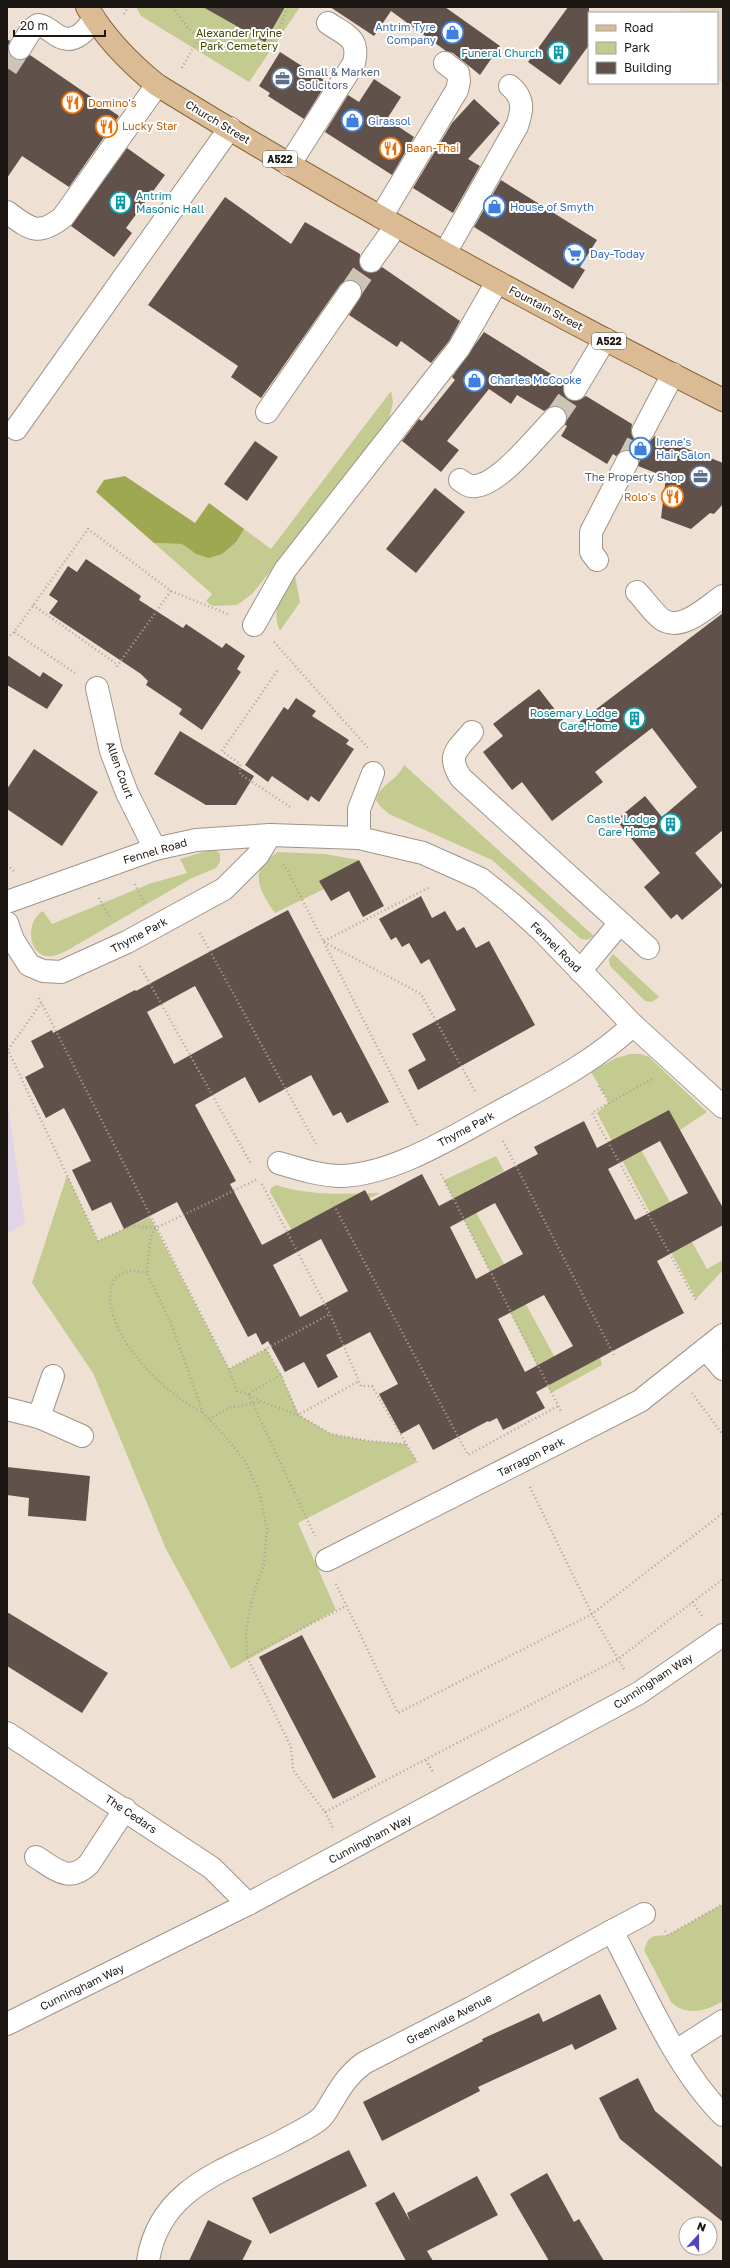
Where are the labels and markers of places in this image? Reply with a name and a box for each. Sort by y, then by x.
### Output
place label: Antrim Tyre Company [375,20,436,46]
shop icon: Antrim Tyre Company [439,20,465,46]
building icon: Funeral Church [545,40,571,66]
place label: Funeral Church [461,46,542,59]
office icon: Small & Marken Solicitors [270,65,296,91]
place label: Small & Marken Solicitors [298,65,380,91]
restaurant icon: Domino's [60,90,86,116]
place label: Domino's [88,96,137,109]
shop icon: Girassol [340,108,366,134]
restaurant icon: Lucky Star [94,113,120,139]
place label: Girassol [368,114,411,127]
place label: Lucky Star [122,119,178,132]
restaurant icon: Baan-Thai [378,135,404,161]
place label: Baan-Thai [406,141,459,154]
building icon: Antrim Masonic Hall [107,189,133,215]
place label: Antrim Masonic Hall [136,189,205,215]
shop icon: House of Smyth [481,194,507,220]
place label: House of Smyth [510,200,594,213]
supermarket icon: Day-Today [562,241,588,267]
place label: Day-Today [590,247,645,260]
shop icon: Charles McCooke [461,367,487,393]
place label: Charles McCooke [490,373,582,386]
shop icon: Irene's Hair Salon [628,435,654,461]
place label: Irene's Hair Salon [656,435,711,461]
office icon: The Property Shop [687,464,713,490]
place label: The Property Shop [585,470,684,483]
restaurant icon: Rolo's [659,484,685,510]
place label: Rolo's [624,490,656,503]
place label: Rosemary Lodge Care Home [530,706,618,732]
building icon: Rosemary Lodge Care Home [621,706,647,732]
place label: Castle Lodge Care Home [587,812,656,838]
building icon: Castle Lodge Care Home [658,812,684,838]

